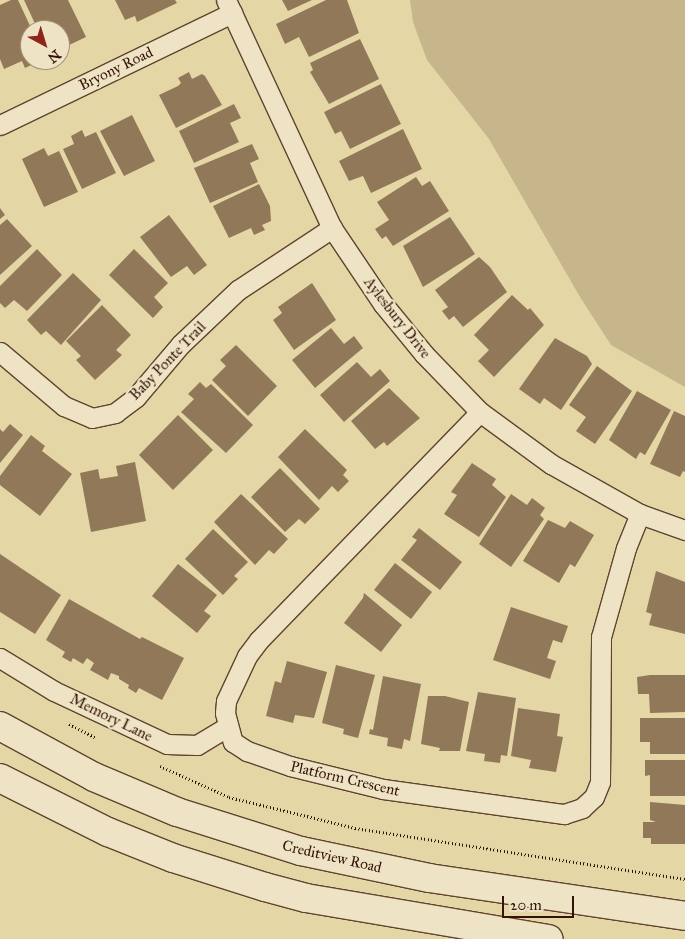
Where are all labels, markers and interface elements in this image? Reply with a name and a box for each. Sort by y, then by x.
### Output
north arrow [20,20,70,70]
street label: Bryony Road [76,43,156,95]
text: N [44,46,64,67]
street label: Aylesbury Drive [360,274,434,362]
street label: Baby Ponte Trail [126,318,210,404]
street label: Memory Lane [67,690,155,746]
street label: Platform Crescent [289,758,401,800]
street label: Creditview Road [281,837,383,877]
scale bar [505,886,578,918]
text: 20 m [510,896,542,914]

